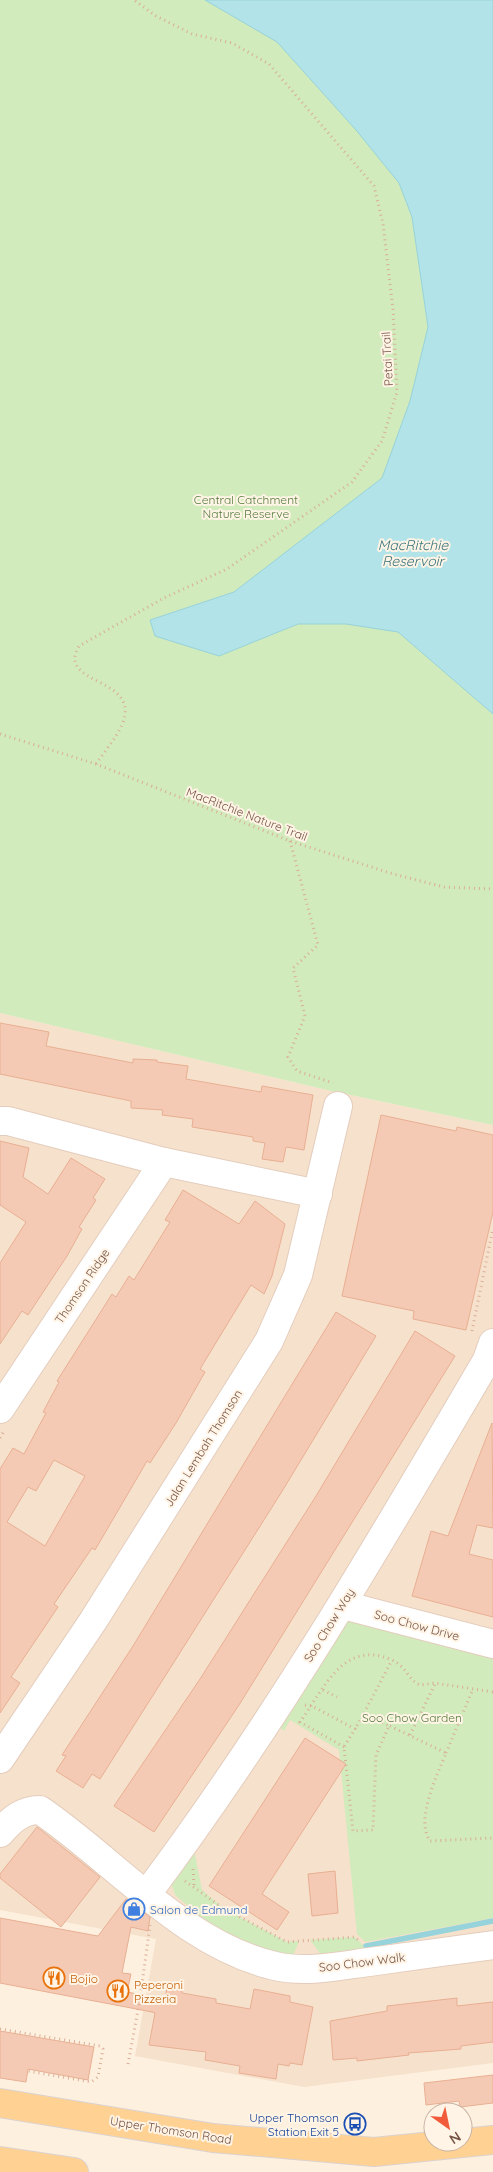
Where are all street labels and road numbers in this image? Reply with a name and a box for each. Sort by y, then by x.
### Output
street label: Petai Trail [378,331,396,387]
street label: MacRitchie Nature Trail [184,784,310,844]
street label: Thomson Ridge [51,1245,113,1326]
street label: Jalan Lembah Thomson [161,1387,245,1509]
street label: Soo Chow Way [300,1585,358,1665]
street label: Soo Chow Drive [373,1606,461,1644]
street label: Soo Chow Walk [318,1949,406,1975]
street label: Upper Thomson Road [109,2113,233,2147]

